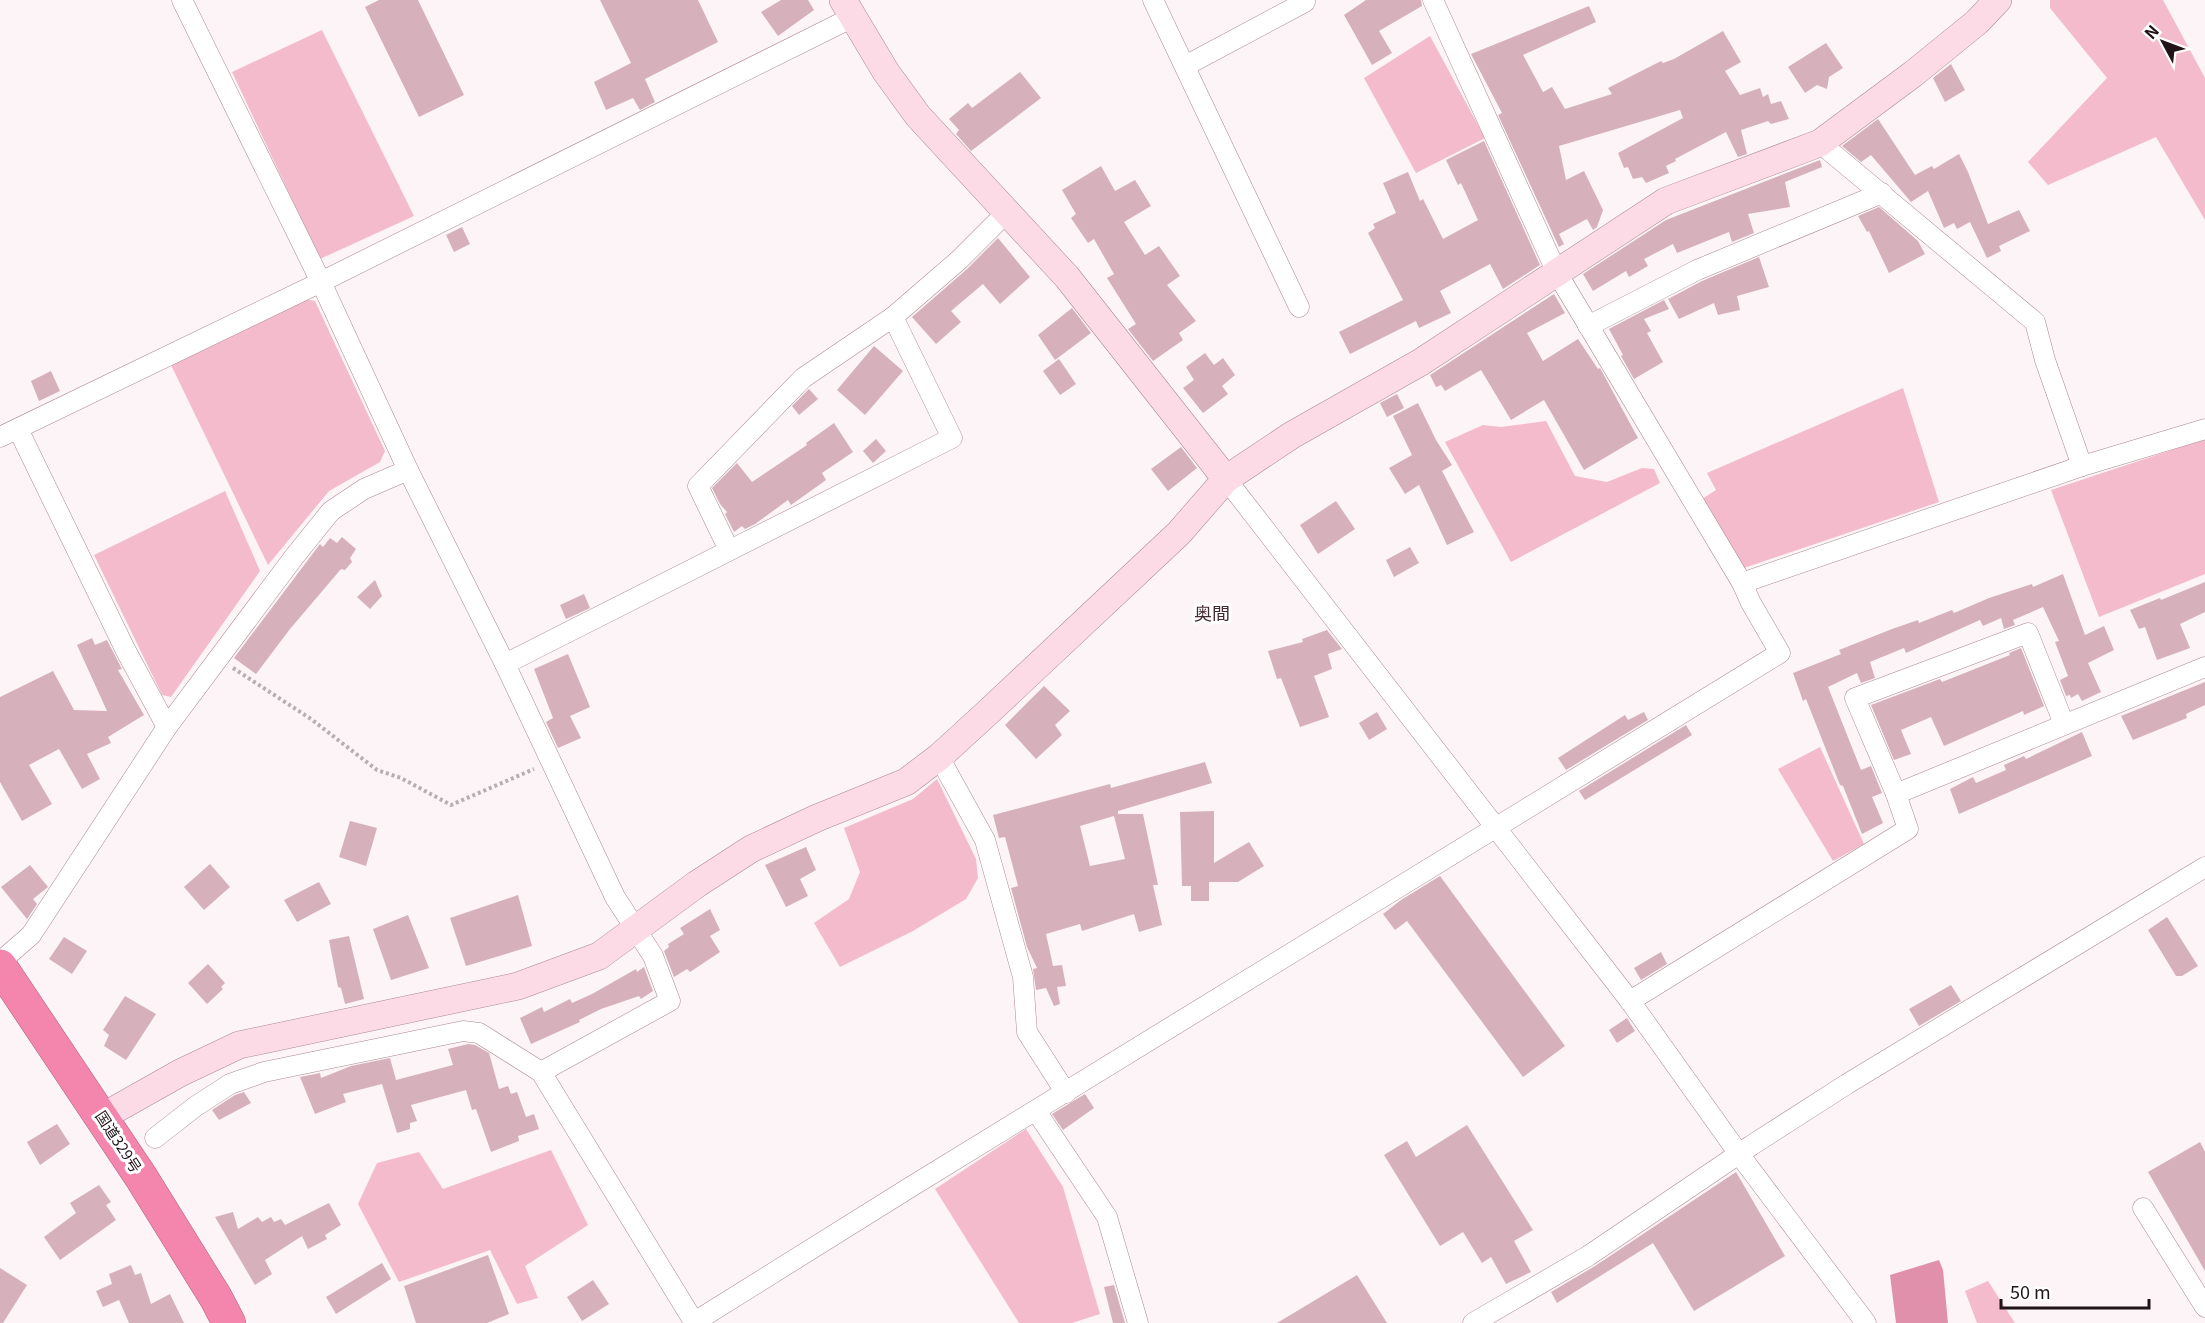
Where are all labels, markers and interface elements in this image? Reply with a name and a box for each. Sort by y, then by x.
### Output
north arrow [2133,12,2193,72]
text: N [2138,19,2164,44]
district label: 奥間 [1194,599,1230,625]
street label: 国道329号 [91,1106,147,1176]
scale bar [2001,1272,2150,1310]
text: 50 m [2010,1278,2051,1304]

